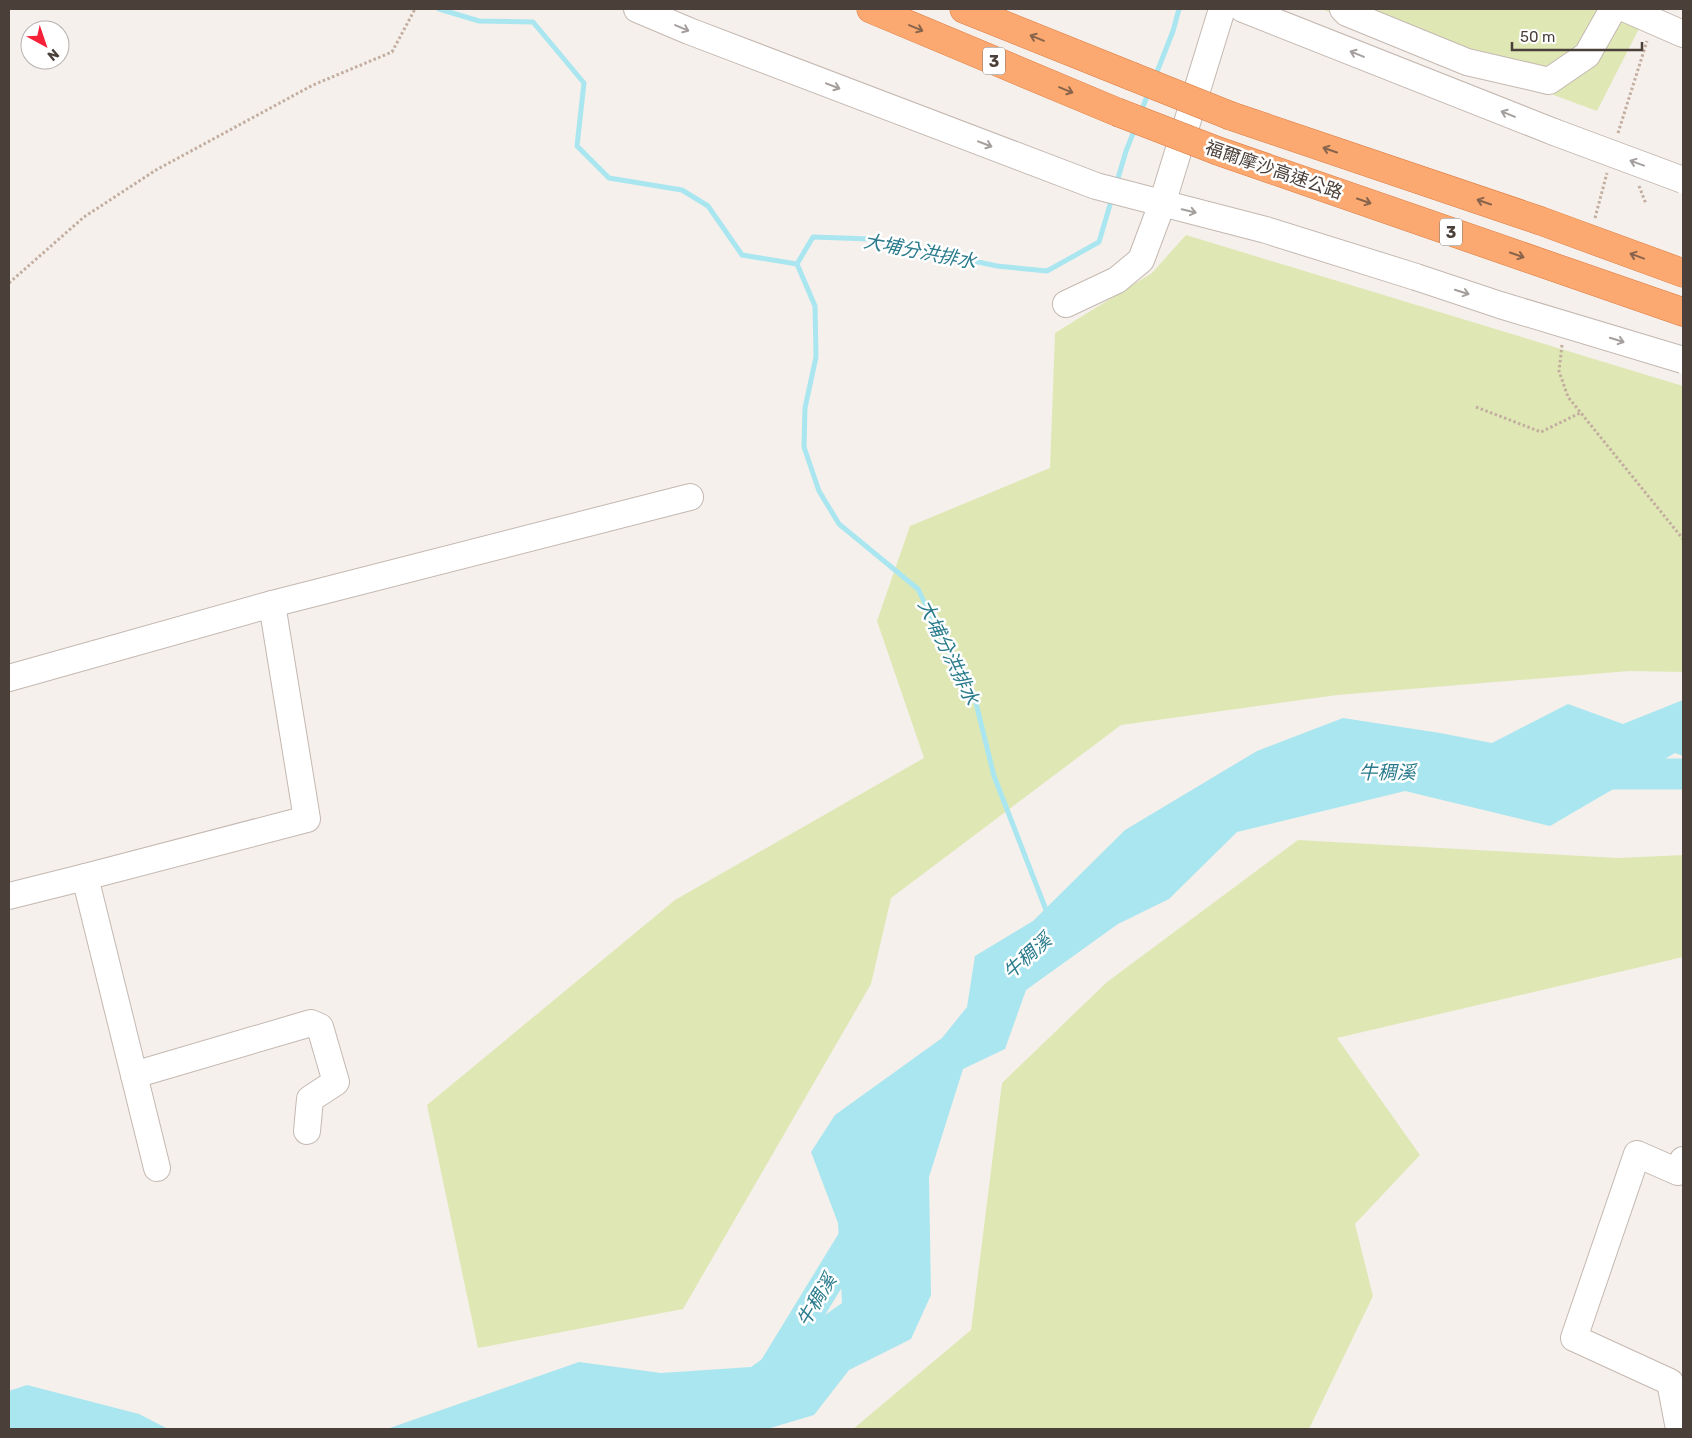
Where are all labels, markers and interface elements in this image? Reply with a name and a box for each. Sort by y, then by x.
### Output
north arrow [20,20,70,70]
scale bar [1512,20,1642,52]
one-way arrow [674,24,689,33]
one-way arrow [908,24,923,34]
text: 50 m [1520,28,1555,46]
one-way arrow [1030,33,1045,42]
text: N [44,45,62,64]
road number: 3 [983,48,1005,74]
one-way arrow [1350,49,1365,58]
one-way arrow [825,82,841,91]
one-way arrow [1058,86,1073,96]
one-way arrow [1501,109,1516,119]
street label: 福爾摩沙高速公路 [1202,136,1346,204]
one-way arrow [977,140,993,149]
one-way arrow [1323,145,1339,154]
one-way arrow [1630,158,1646,167]
one-way arrow [1355,197,1371,206]
one-way arrow [1477,197,1492,206]
one-way arrow [1181,207,1197,216]
road number: 3 [1440,218,1462,246]
water label: 大埔分洪排水 [862,229,979,274]
one-way arrow [1509,250,1525,260]
one-way arrow [1630,251,1646,260]
one-way arrow [1454,288,1470,298]
one-way arrow [1609,336,1625,345]
water label: 大埔分洪排水 [913,596,984,709]
water label: 牛稠溪 [1358,761,1418,784]
water label: 牛稠溪 [998,927,1058,984]
water label: 牛稠溪 [792,1267,843,1331]

